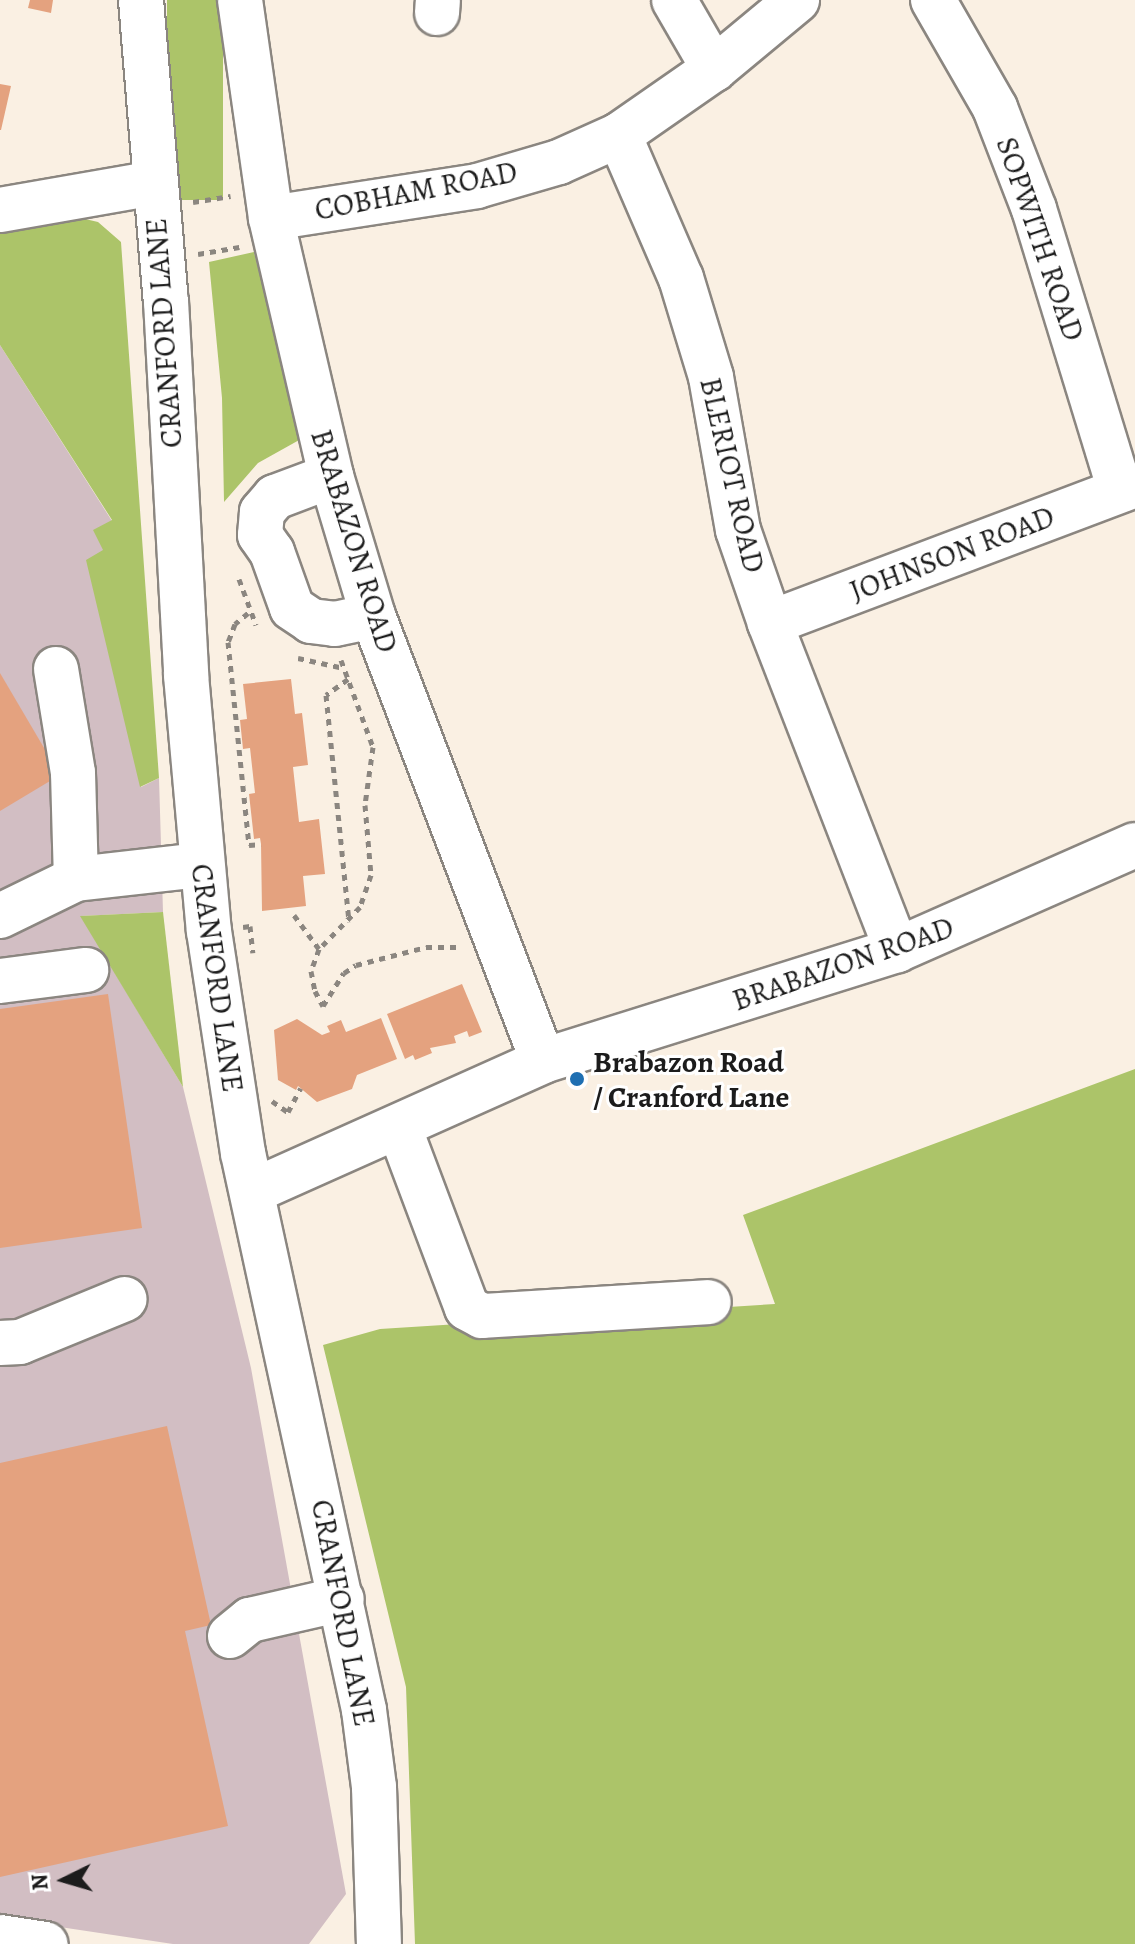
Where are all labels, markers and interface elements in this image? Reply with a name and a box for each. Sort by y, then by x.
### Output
street label: SOPWITH ROAD [988,132,1092,346]
street label: COBHAM ROAD [312,154,520,228]
street label: CRANFORD LANE [138,217,190,449]
street label: BLERIOT ROAD [692,374,772,576]
street label: BRABAZON ROAD [303,425,405,657]
street label: JOHNSON ROAD [845,498,1059,610]
street label: CRANFORD LANE [183,862,251,1094]
street label: BRABAZON ROAD [728,909,958,1019]
place label: Brabazon Road / Cranford Lane [593,1044,789,1114]
marker: Brabazon Road / Cranford Lane [568,1070,586,1088]
street label: CRANFORD LANE [303,1497,383,1729]
north arrow [24,1840,104,1920]
text: N [24,1873,56,1891]

